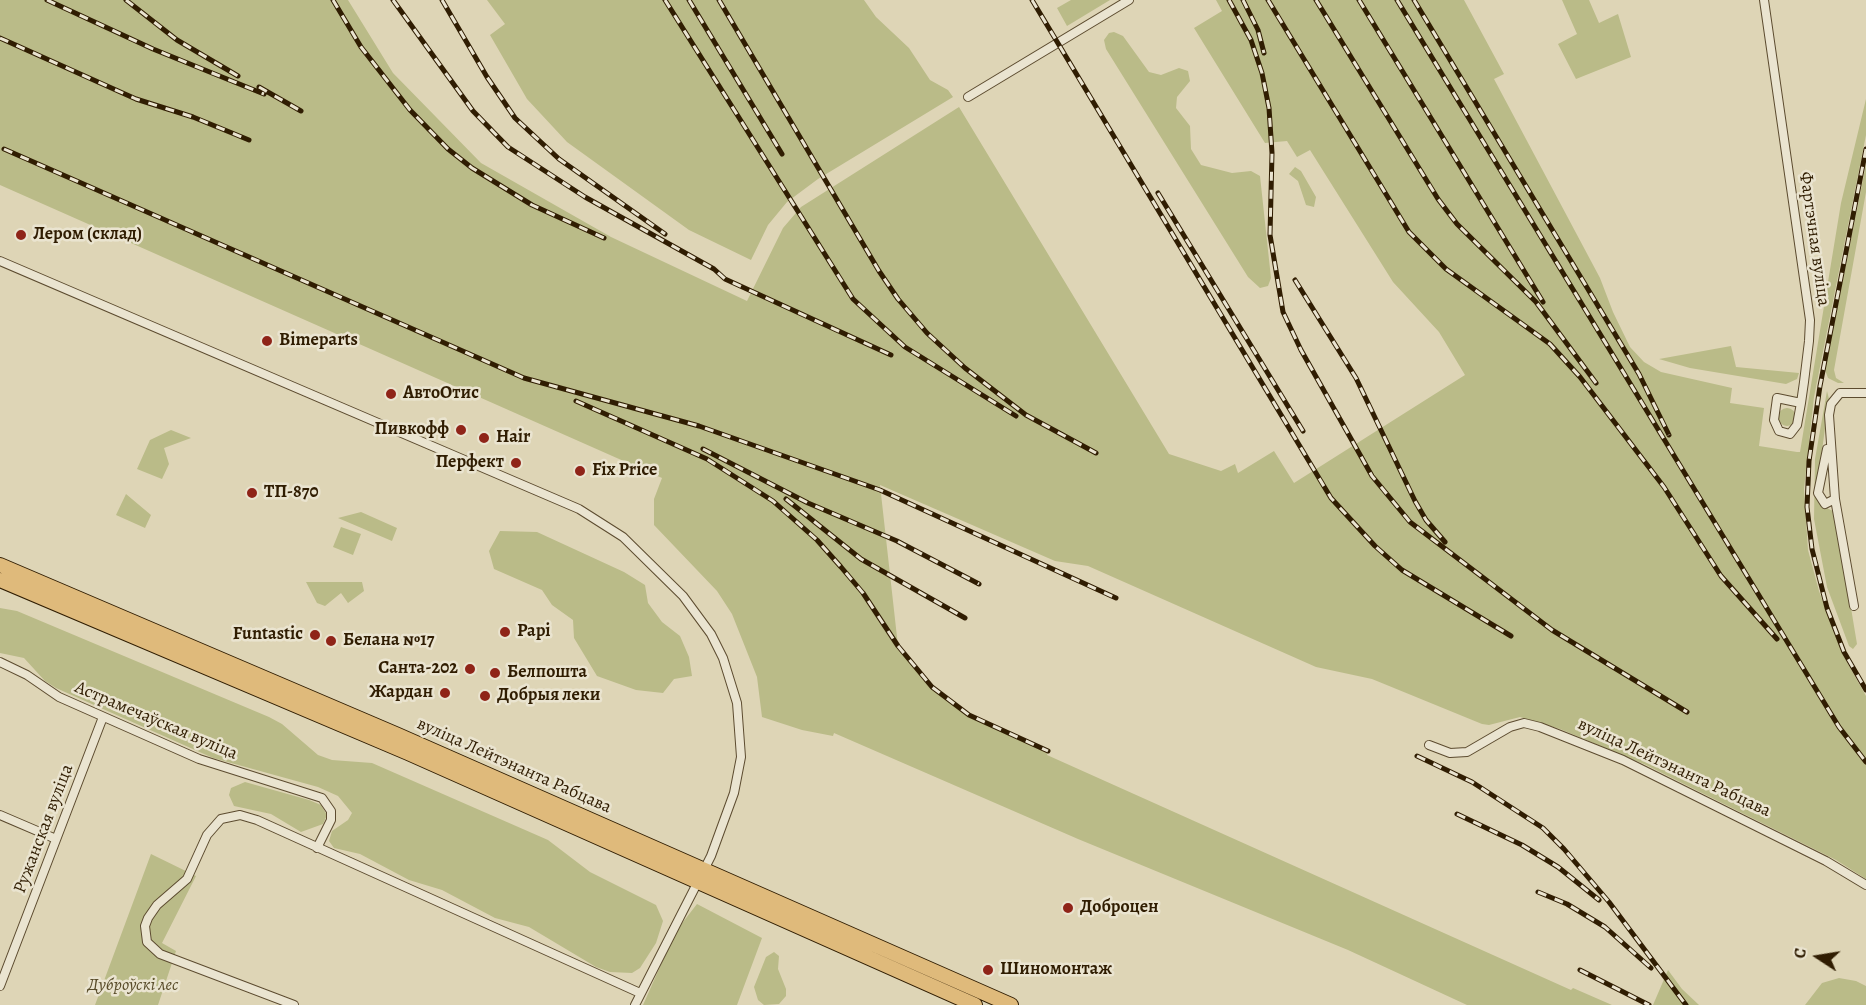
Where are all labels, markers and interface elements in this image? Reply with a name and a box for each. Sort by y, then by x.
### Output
street label: Фартэчная вуліца [1794,170,1834,308]
place label: Лером (склад) [33,224,142,246]
marker: Лером (склад) [14,228,28,242]
place label: Bimeparts [279,330,358,352]
marker: Bimeparts [260,334,274,348]
place label: АвтоОтис [403,383,479,405]
marker: АвтоОтис [384,387,398,401]
place label: Пивкофф [375,419,449,441]
marker: Пивкофф [454,423,468,437]
place label: Hair [496,427,531,449]
marker: Hair [477,431,491,445]
place label: Перфект [435,452,504,474]
marker: Перфект [509,456,523,470]
place label: Fix Price [592,460,657,482]
marker: Fix Price [573,464,587,478]
place label: ТП-870 [264,482,318,504]
marker: ТП-870 [245,486,259,500]
place label: Papi [517,621,551,643]
place label: Funtastic [233,624,303,646]
marker: Papi [498,625,512,639]
marker: Funtastic [308,628,322,642]
place label: Белана №17 [343,630,434,652]
marker: Белана №17 [324,634,338,648]
place label: Санта-202 [378,658,458,680]
marker: Санта-202 [463,662,477,676]
place label: Белпошта [507,662,587,684]
marker: Белпошта [488,666,502,680]
street label: Астрамечаўская вуліца [71,677,241,765]
place label: Жардан [369,682,433,704]
place label: Добрыя леки [497,685,600,707]
marker: Жардан [438,686,452,700]
marker: Добрыя леки [478,689,492,703]
street label: вуліца Лейтэнанта Рабцава [413,713,615,819]
street label: вуліца Лейтэнанта Рабцава [1574,714,1774,822]
street label: Ружанская вуліца [9,761,79,897]
place label: Доброцен [1080,897,1159,919]
marker: Доброцен [1061,901,1075,915]
north arrow [1788,927,1848,987]
text: С [1789,946,1812,960]
place label: Шиномонтаж [1000,959,1112,981]
marker: Шиномонтаж [981,963,995,977]
park label: Дуброўскі лес [88,975,178,997]

